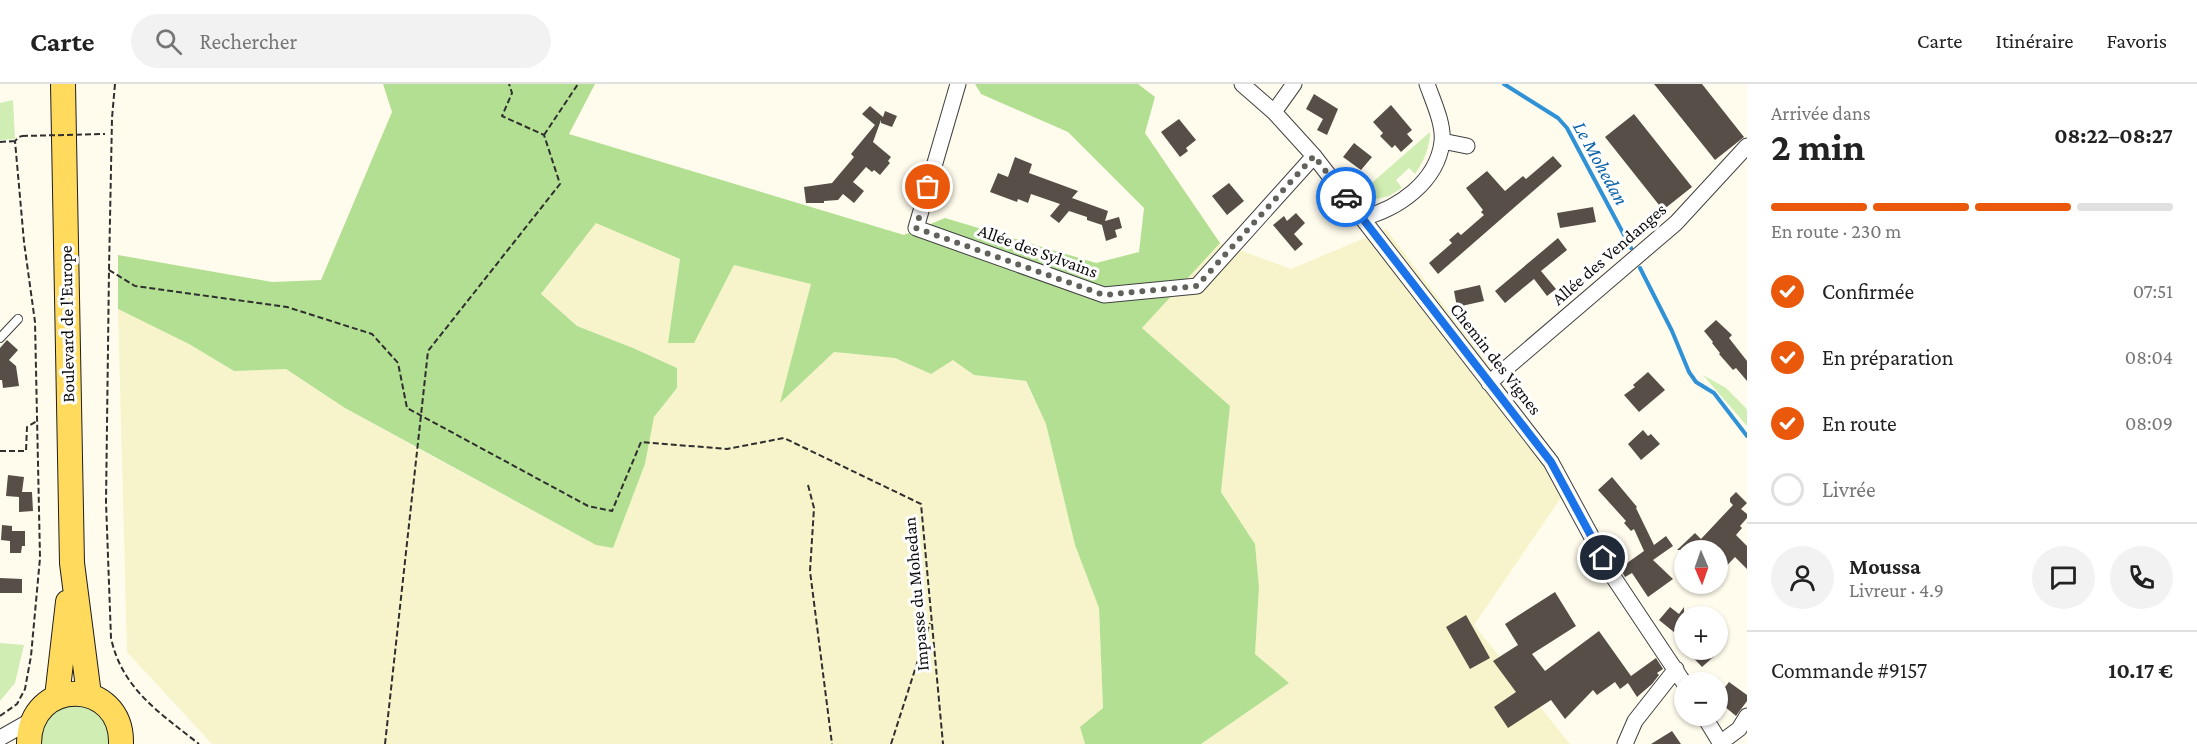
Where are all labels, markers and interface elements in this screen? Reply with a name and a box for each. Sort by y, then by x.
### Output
search box [131,14,551,68]
icon: search [152,25,185,58]
text: Carte [30,26,95,57]
text: Rechercher [200,29,297,54]
text: Carte [1917,29,1963,53]
text: Itinéraire [1996,29,2073,53]
text: Favoris [2106,29,2167,53]
text: Arrivée dans [1771,102,1871,124]
water label: Le Mohedan [1569,117,1633,209]
text: 08:22–08:27 [2054,123,2173,148]
text: 2 min [1771,125,1865,168]
pin [902,161,953,212]
courier [1316,167,1376,227]
icon: bag [911,170,944,203]
icon: car [1330,181,1363,214]
street label: Allée des Vendanges [1548,199,1670,309]
street label: Allée des Sylvains [975,220,1101,282]
text: En route · 230 m [1771,220,1901,242]
street label: Boulevard de l'Europe [56,245,78,403]
icon: check [1771,275,1804,308]
text: Confirmée [1822,279,1914,304]
text: 07:51 [2133,280,2173,302]
street label: Chemin des Vignes [1446,299,1546,419]
icon: check [1771,341,1804,374]
text: En préparation [1822,345,1954,370]
text: 08:04 [2125,346,2173,368]
icon: check [1771,407,1804,440]
text: En route [1822,411,1897,436]
text: 08:09 [2125,412,2173,434]
text: Livrée [1822,477,1876,502]
street label: Impasse du Mohedan [899,516,933,672]
pin [1577,532,1628,583]
north arrow [1674,540,1728,594]
map controls [1674,540,1728,726]
icon: home [1586,541,1619,574]
button: person [1771,546,1834,609]
button: chat [2032,546,2095,609]
button: phone [2110,546,2173,609]
text: Moussa [1849,554,1921,579]
text: Livreur · 4.9 [1849,579,1944,601]
button: + [1674,606,1728,660]
text: Commande #9157 [1771,658,1927,683]
text: 10.17 € [2108,658,2173,683]
button: − [1674,672,1728,726]

